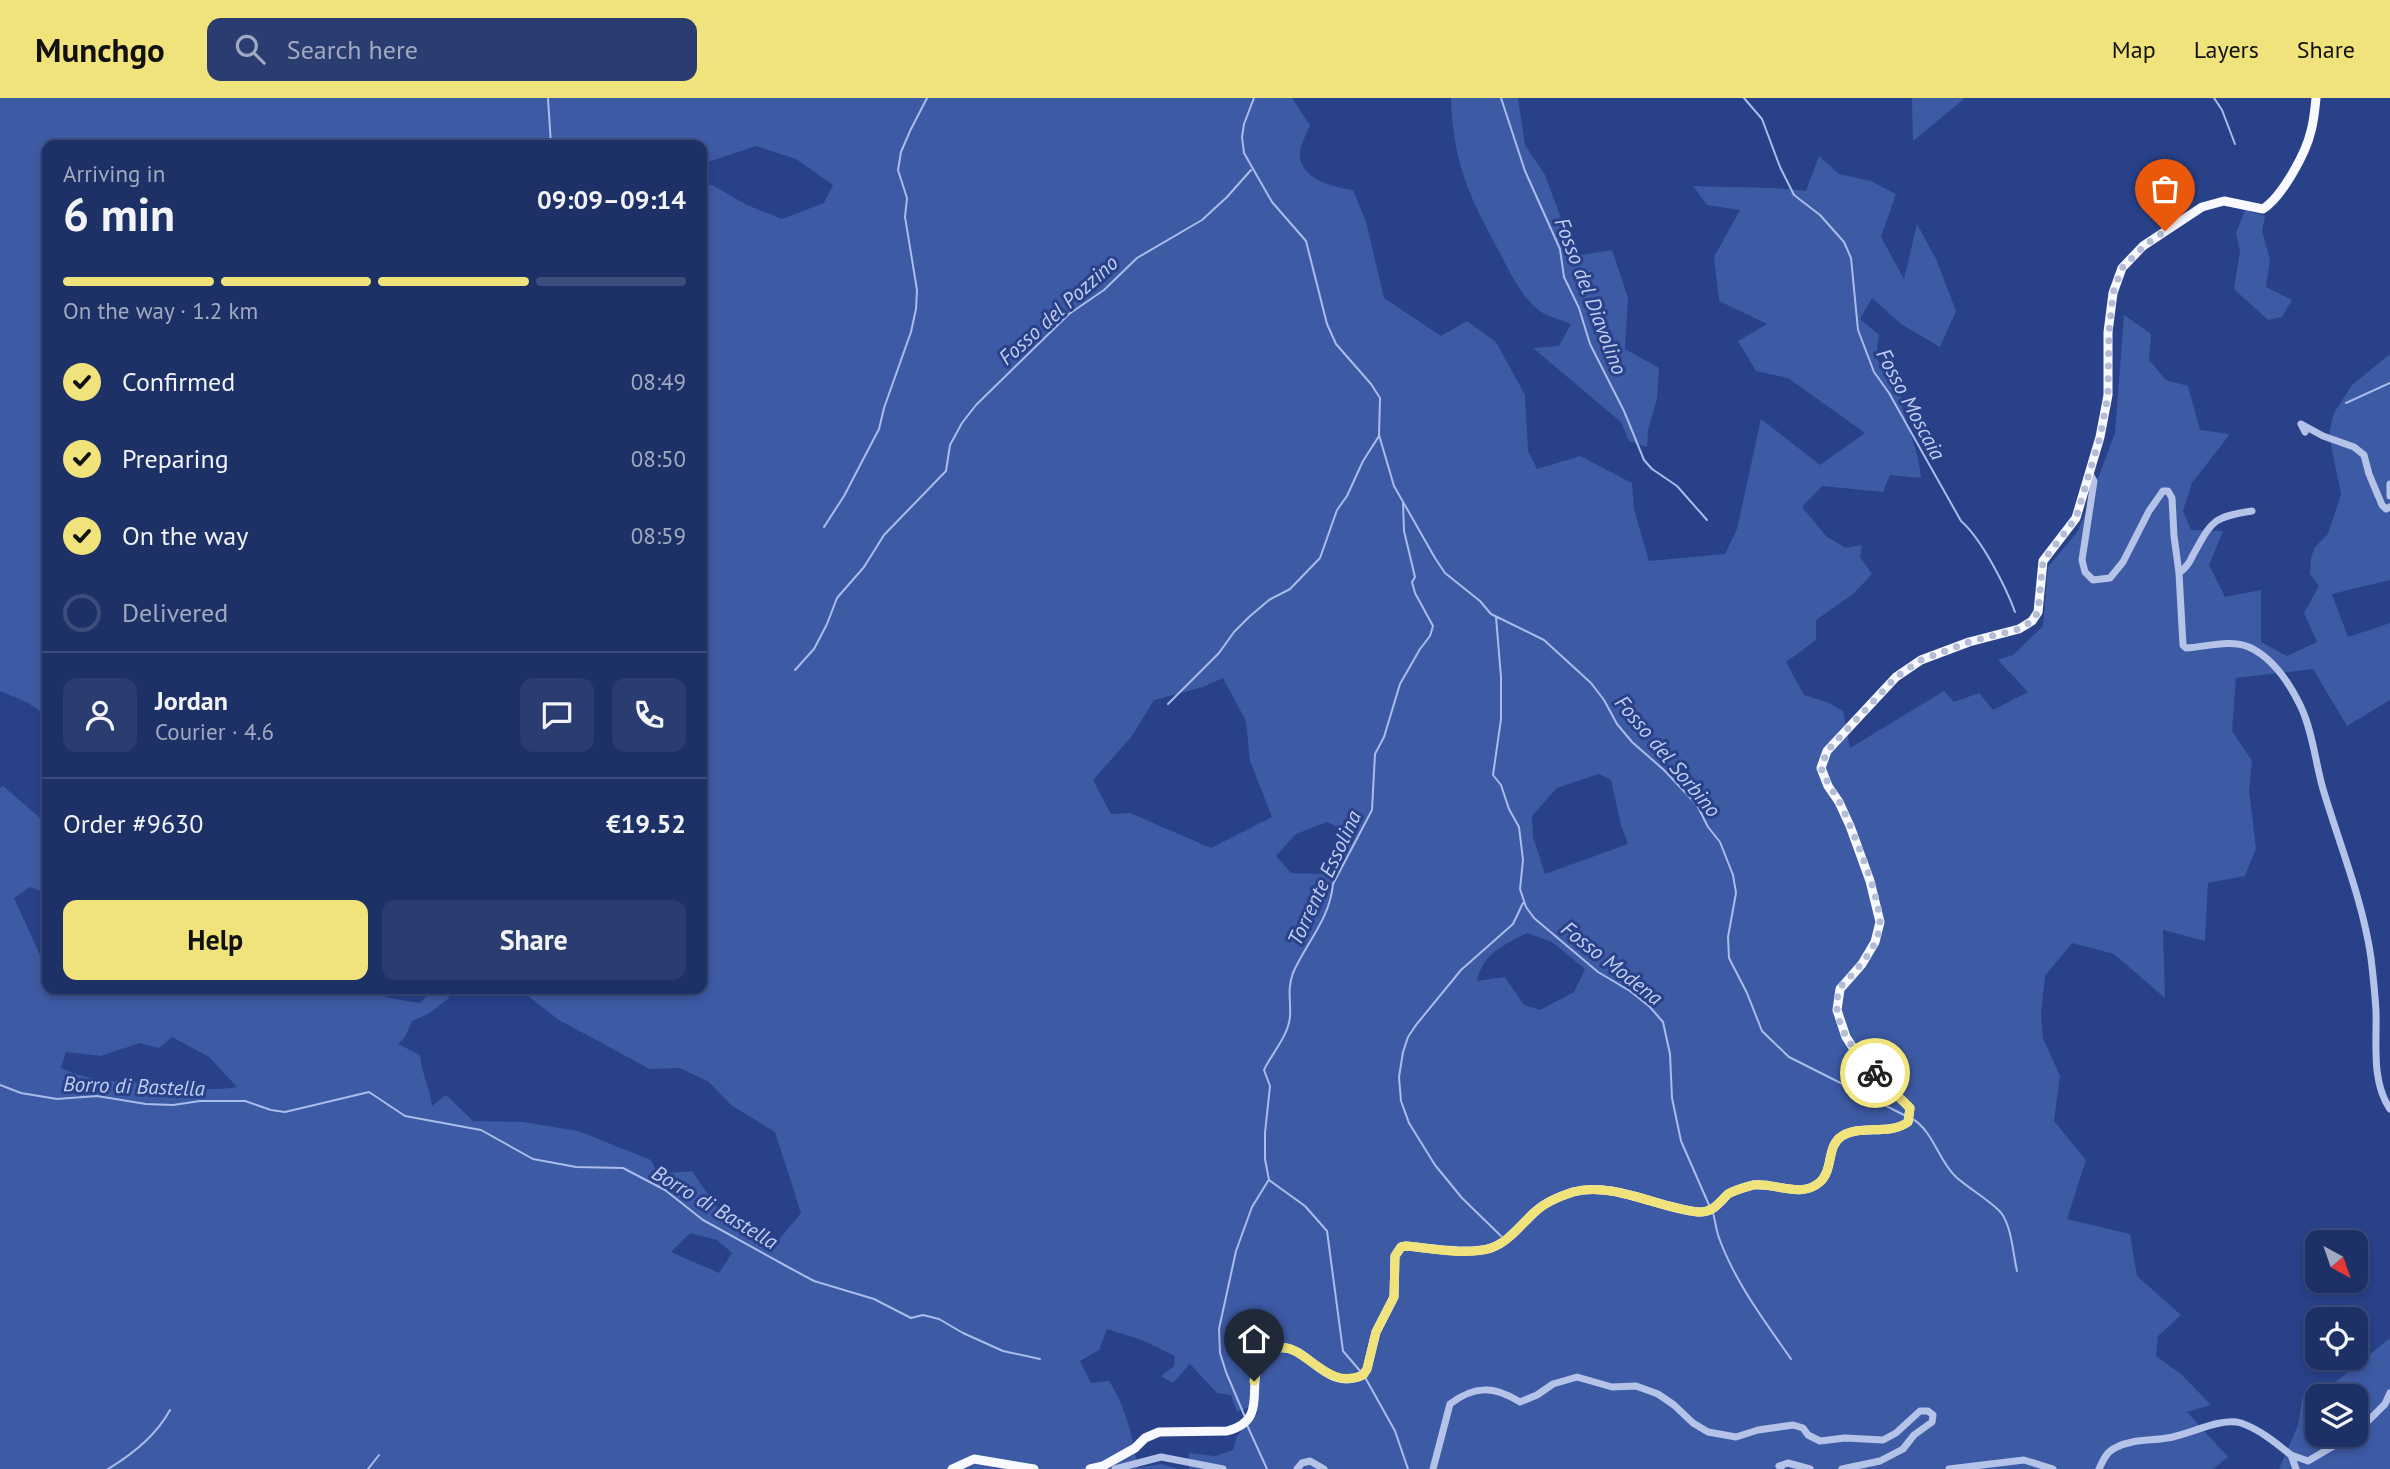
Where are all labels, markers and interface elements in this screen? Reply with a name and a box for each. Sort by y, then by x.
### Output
search box [207,18,697,81]
text: Munchgo [35,28,165,71]
icon: search [231,30,269,68]
text: Search here [287,33,418,66]
text: Map [2112,34,2156,65]
text: Layers [2194,34,2259,65]
text: Share [2297,34,2355,65]
text: Arriving in [63,159,165,188]
pin [2135,159,2195,231]
icon: bag [2146,170,2184,208]
text: 09:09–09:14 [537,183,686,216]
text: 6 min [63,184,175,244]
water label: Fosso del Diavolino [1549,214,1633,378]
water label: Fosso del Pozzino [993,249,1123,371]
text: On the way · 1.2 km [63,296,258,325]
water label: Fosso Moscaia [1870,344,1952,465]
icon: check [63,363,101,401]
text: Confirmed [122,365,235,398]
text: 08:49 [631,367,686,396]
icon: check [63,440,101,478]
text: Preparing [122,442,229,475]
text: 08:50 [631,444,686,473]
icon: check [63,517,101,555]
text: On the way [122,519,248,552]
text: 08:59 [631,521,686,550]
text: Delivered [122,596,228,629]
button: person [63,678,137,752]
button: chat [520,678,594,752]
button: phone [612,678,686,752]
text: Jordan [155,684,228,717]
water label: Fosso del Sorbino [1609,689,1727,823]
text: Courier · 4.6 [155,717,274,746]
water label: Torrente Essolina [1281,806,1367,950]
text: Order #9630 [63,807,203,840]
text: €19.52 [606,807,686,840]
button: Help [63,900,368,980]
button: Share [382,900,686,980]
water label: Fosso Modena [1556,915,1669,1012]
courier [1840,1038,1910,1108]
icon: bike [1856,1054,1894,1092]
water label: Borro di Bastella [63,1070,206,1102]
water label: Borro di Bastella [647,1159,783,1255]
north arrow [2305,1230,2368,1293]
map controls [2305,1230,2368,1447]
button: locate [2305,1307,2368,1370]
pin [1224,1309,1284,1381]
icon: home [1235,1320,1273,1358]
button: layers [2305,1384,2368,1447]

